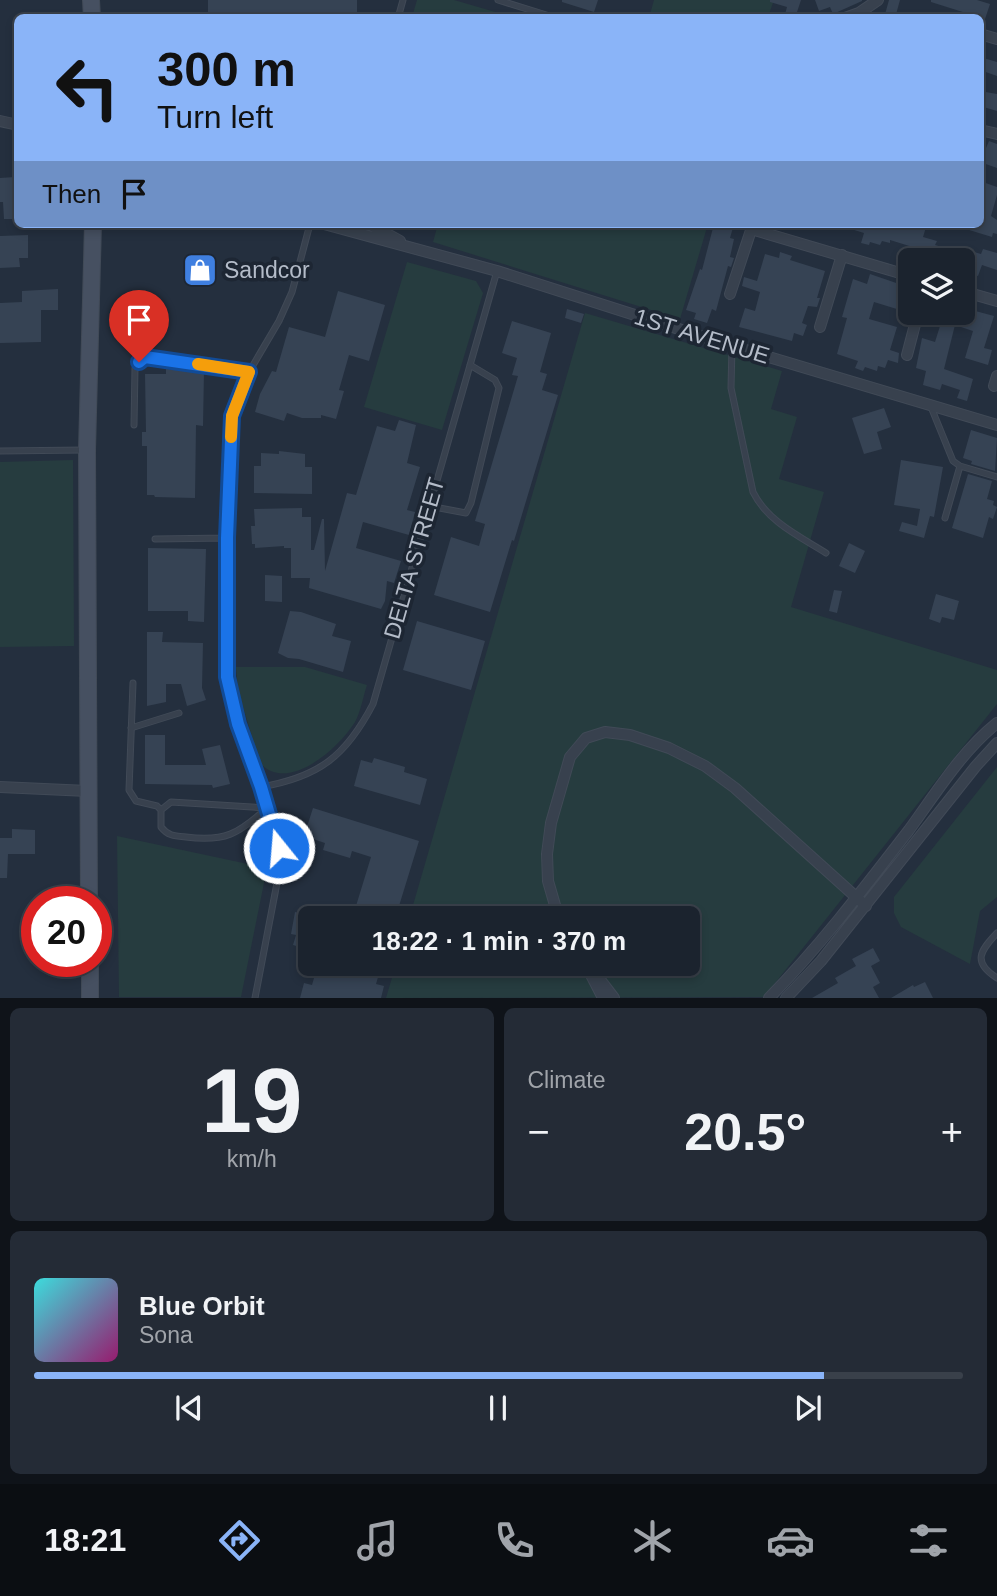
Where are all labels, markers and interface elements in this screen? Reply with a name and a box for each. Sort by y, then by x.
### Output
icon: left [42,42,133,133]
text: 300 m [157,42,296,96]
text: Turn left [157,99,273,135]
icon: arrive [115,175,153,213]
text: Then [42,179,101,209]
map controls [898,248,975,325]
button: layers [898,248,975,325]
shop icon: Sandcor [181,251,219,289]
place label: Sandcor [224,257,310,283]
pin [109,290,169,362]
icon: arrive [120,301,158,339]
street label: 1ST AVENUE [631,303,773,369]
street label: DELTA STREET [379,474,449,642]
position arrow [242,811,316,885]
speed limit sign: 20 [21,886,112,977]
text: 18:22 · 1 min · 370 m [372,926,626,956]
text: 19 [201,1050,302,1151]
text: Climate [528,1067,605,1093]
text: 20.5° [684,1103,806,1161]
text: − [528,1111,550,1153]
text: + [941,1111,963,1153]
text: km/h [227,1146,277,1172]
text: Blue Orbit [139,1291,265,1321]
text: Sona [139,1322,193,1348]
icon: previous [170,1389,208,1427]
icon: pause [479,1389,517,1427]
icon: next [789,1389,827,1427]
icon: directions [215,1516,264,1565]
icon: music [353,1516,402,1565]
icon: phone [490,1516,539,1565]
icon: climate [628,1516,677,1565]
icon: car [766,1516,815,1565]
icon: filters [904,1516,953,1565]
text: 18:21 [44,1522,126,1558]

